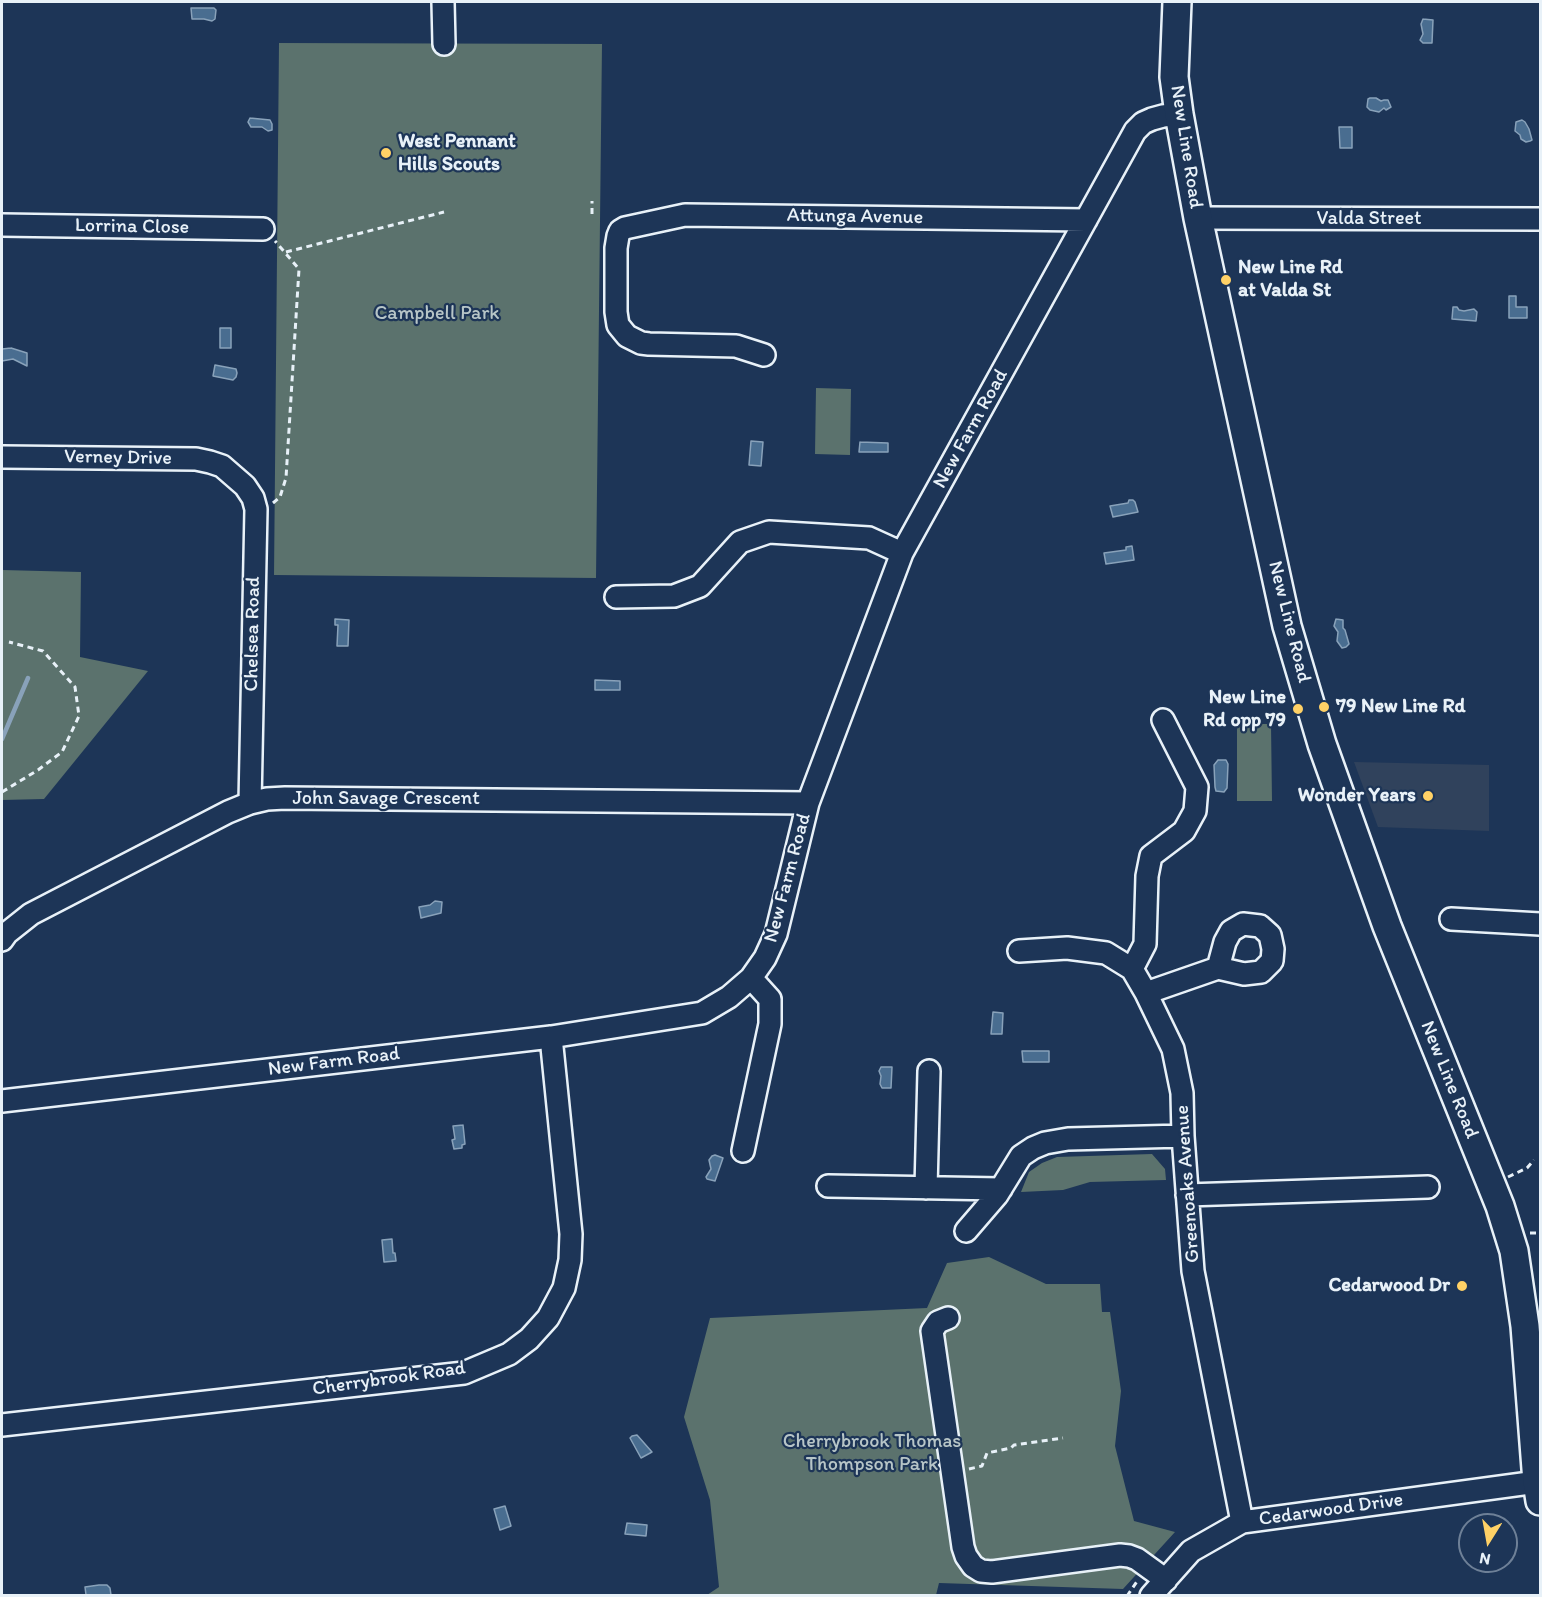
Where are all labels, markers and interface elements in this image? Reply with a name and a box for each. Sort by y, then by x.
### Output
street label: New Line Road [1164,84,1208,210]
place label: West Pennant Hills Scouts [398,130,516,177]
marker: West Pennant Hills Scouts [379,146,393,160]
street label: Attunga Avenue [787,204,923,230]
street label: Valda Street [1317,207,1421,231]
street label: Lorrina Close [75,214,189,240]
place label: New Line Rd at Valda St [1238,256,1343,303]
marker: New Line Rd at Valda St [1219,273,1233,287]
park label: Campbell Park [374,302,500,326]
street label: New Farm Road [928,365,1014,493]
street label: Verney Drive [64,445,172,471]
street label: New Line Road [1262,559,1316,685]
street label: Chelsea Road [240,576,266,692]
place label: New Line Rd opp 79 [1203,686,1286,733]
place label: 79 New Line Rd [1336,695,1466,719]
marker: 79 New Line Rd [1317,700,1331,714]
marker: New Line Rd opp 79 [1291,702,1305,716]
place label: Wonder Years [1298,784,1416,808]
street label: John Savage Crescent [292,787,480,811]
marker: Wonder Years [1421,789,1435,803]
street label: New Farm Road [759,811,817,945]
street label: New Line Road [1415,1018,1483,1142]
street label: New Farm Road [267,1042,401,1082]
street label: Greenoaks Avenue [1171,1104,1205,1264]
place label: Cedarwood Dr [1328,1274,1450,1298]
marker: Cedarwood Dr [1455,1279,1469,1293]
street label: Cherrybrook Road [311,1356,467,1402]
park label: Cherrybrook Thomas Thompson Park [783,1430,961,1477]
street label: Cedarwood Drive [1257,1488,1405,1532]
north arrow [1458,1513,1518,1573]
text: N [1478,1549,1492,1570]

